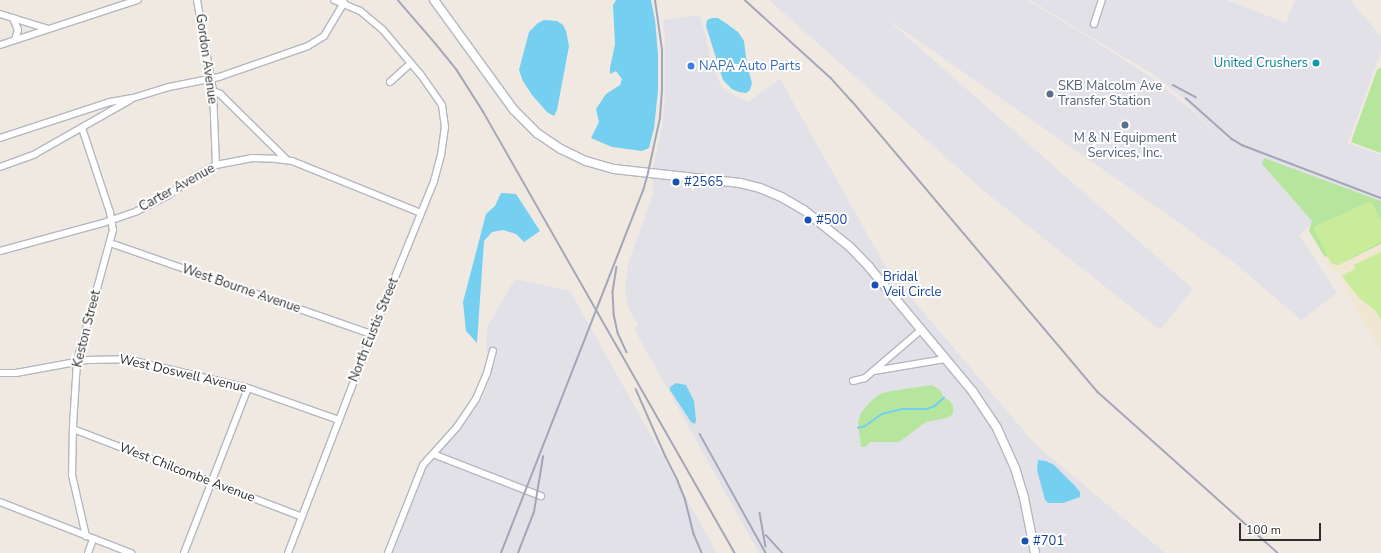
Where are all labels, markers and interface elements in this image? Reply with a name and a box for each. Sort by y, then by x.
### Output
street label: Gordon Avenue [192,13,220,105]
place label: United Crushers [1214,55,1308,71]
place label: NAPA Auto Parts [699,58,801,74]
marker: United Crushers [1311,58,1321,68]
marker: NAPA Auto Parts [686,61,696,71]
place label: SKB Malcolm Ave Transfer Station [1058,79,1162,110]
marker: SKB Malcolm Ave Transfer Station [1045,89,1055,99]
marker: M & N Equipment Services, Inc. [1120,120,1130,130]
place label: M & N Equipment Services, Inc. [1074,131,1176,162]
street label: Carter Avenue [136,161,218,215]
place label: #2565 [684,174,723,190]
marker: #2565 [671,177,681,187]
place label: #500 [816,212,847,228]
marker: #500 [803,215,813,225]
street label: West Bourne Avenue [180,261,302,317]
place label: Bridal Veil Circle [883,270,941,301]
street label: North Eustis Street [346,276,402,384]
marker: Bridal Veil Circle [870,280,880,290]
street label: Keston Street [70,289,104,369]
street label: West Doswell Avenue [118,352,248,396]
street label: West Chilcombe Avenue [117,440,257,506]
scale bar [1241,515,1323,541]
text: 100 m [1246,522,1281,538]
place label: #701 [1033,533,1064,549]
marker: #701 [1020,536,1030,546]

